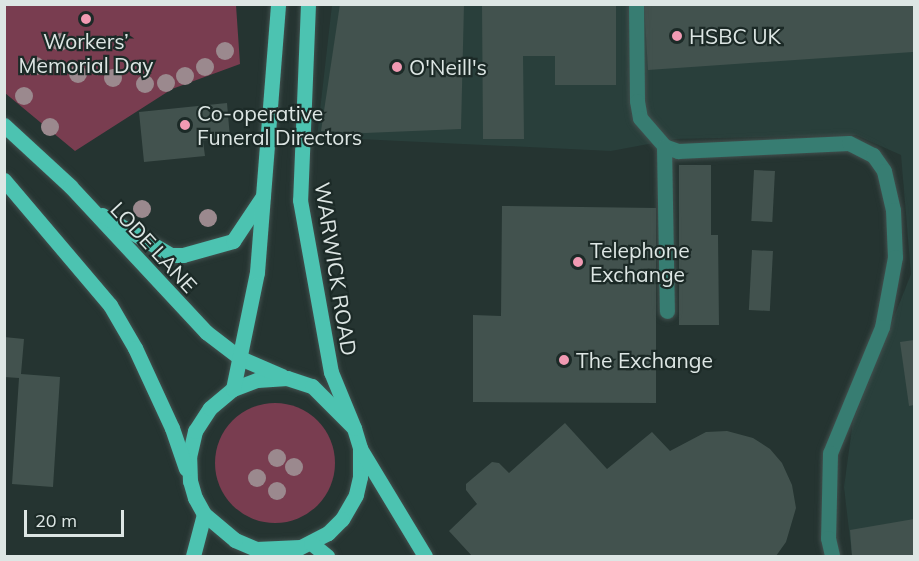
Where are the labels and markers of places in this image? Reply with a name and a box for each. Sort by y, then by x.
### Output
marker: Workers’ Memorial Day [79,12,93,26]
place label: HSBC UK [689,23,781,49]
place label: Workers’ Memorial Day [19,28,153,78]
marker: HSBC UK [670,29,684,43]
place label: O'Neill's [409,54,487,80]
marker: O'Neill's [390,60,404,74]
place label: Co-operative Funeral Directors [197,100,362,150]
marker: Co-operative Funeral Directors [178,118,192,132]
place label: Telephone Exchange [590,237,690,287]
marker: Telephone Exchange [571,255,585,269]
place label: The Exchange [576,347,713,373]
marker: The Exchange [557,353,571,367]

